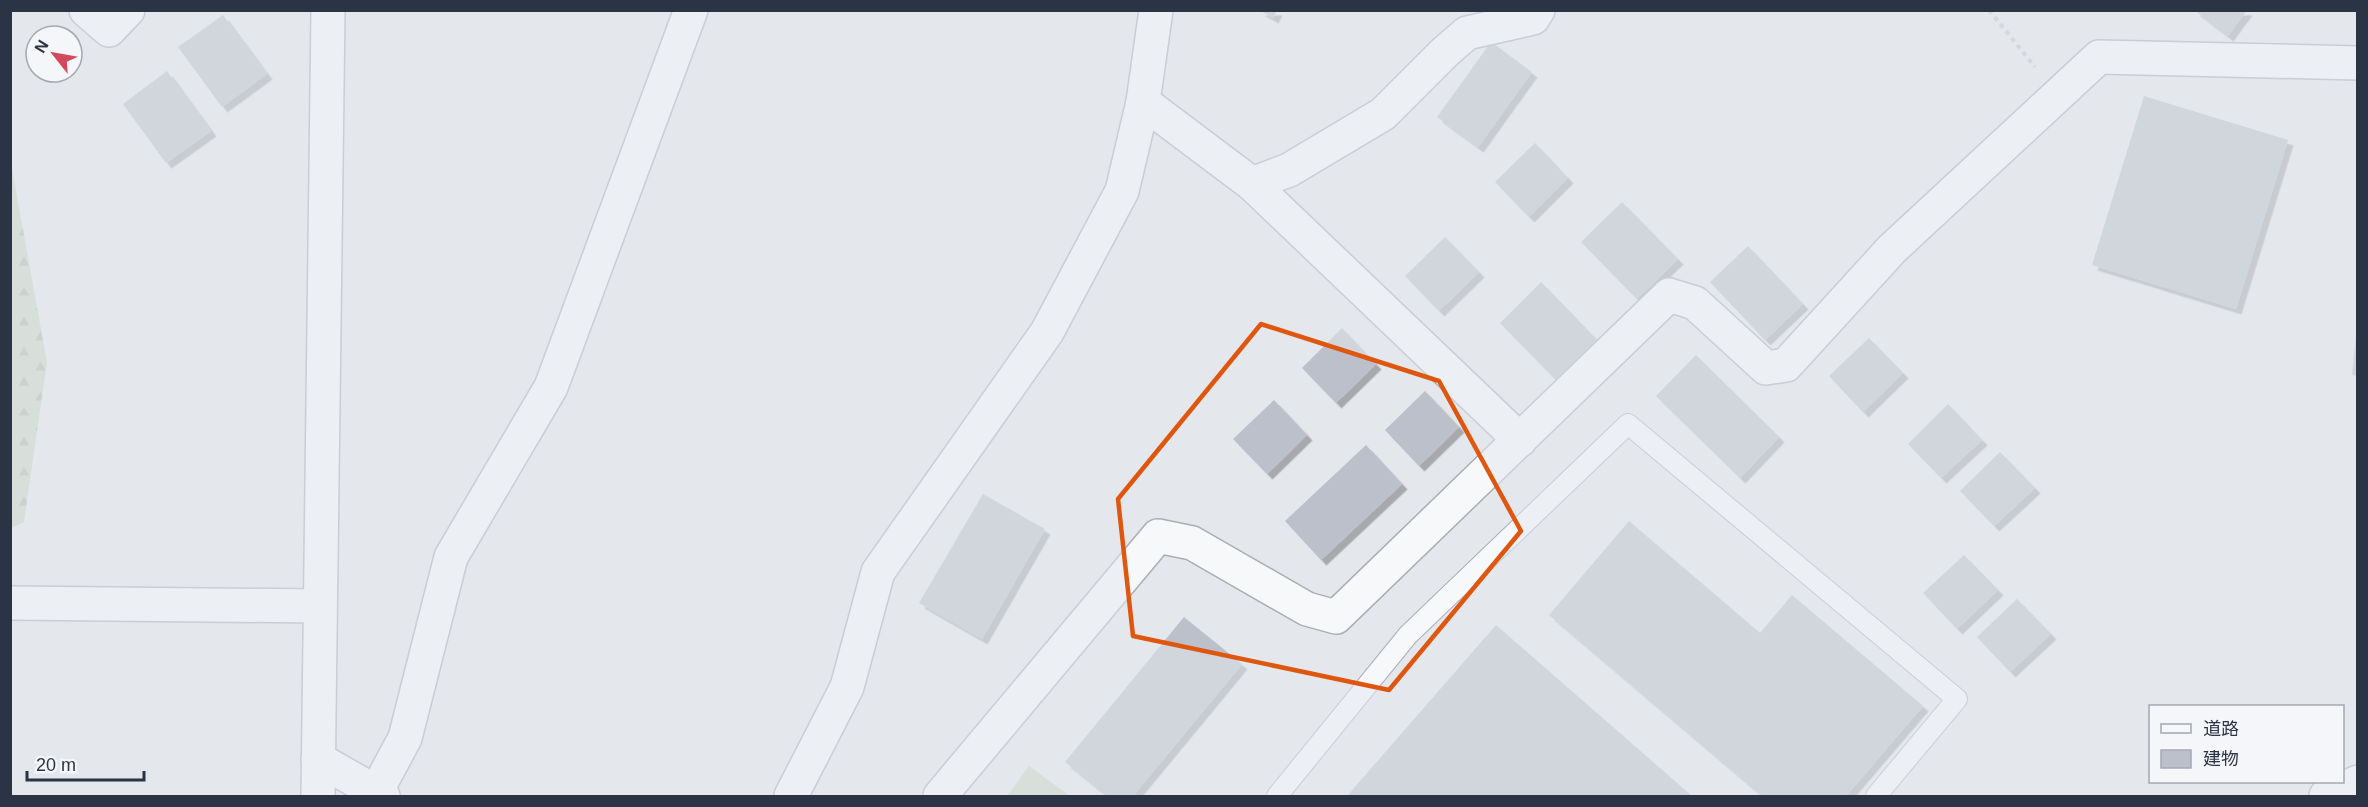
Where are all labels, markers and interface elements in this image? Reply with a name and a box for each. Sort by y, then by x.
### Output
north arrow [24,24,84,84]
text: N [31,37,52,56]
legend [2149,705,2344,783]
text: 道路 [2203,719,2239,739]
scale bar [27,744,144,782]
text: 建物 [2203,749,2239,769]
text: 20 m [36,755,76,775]

